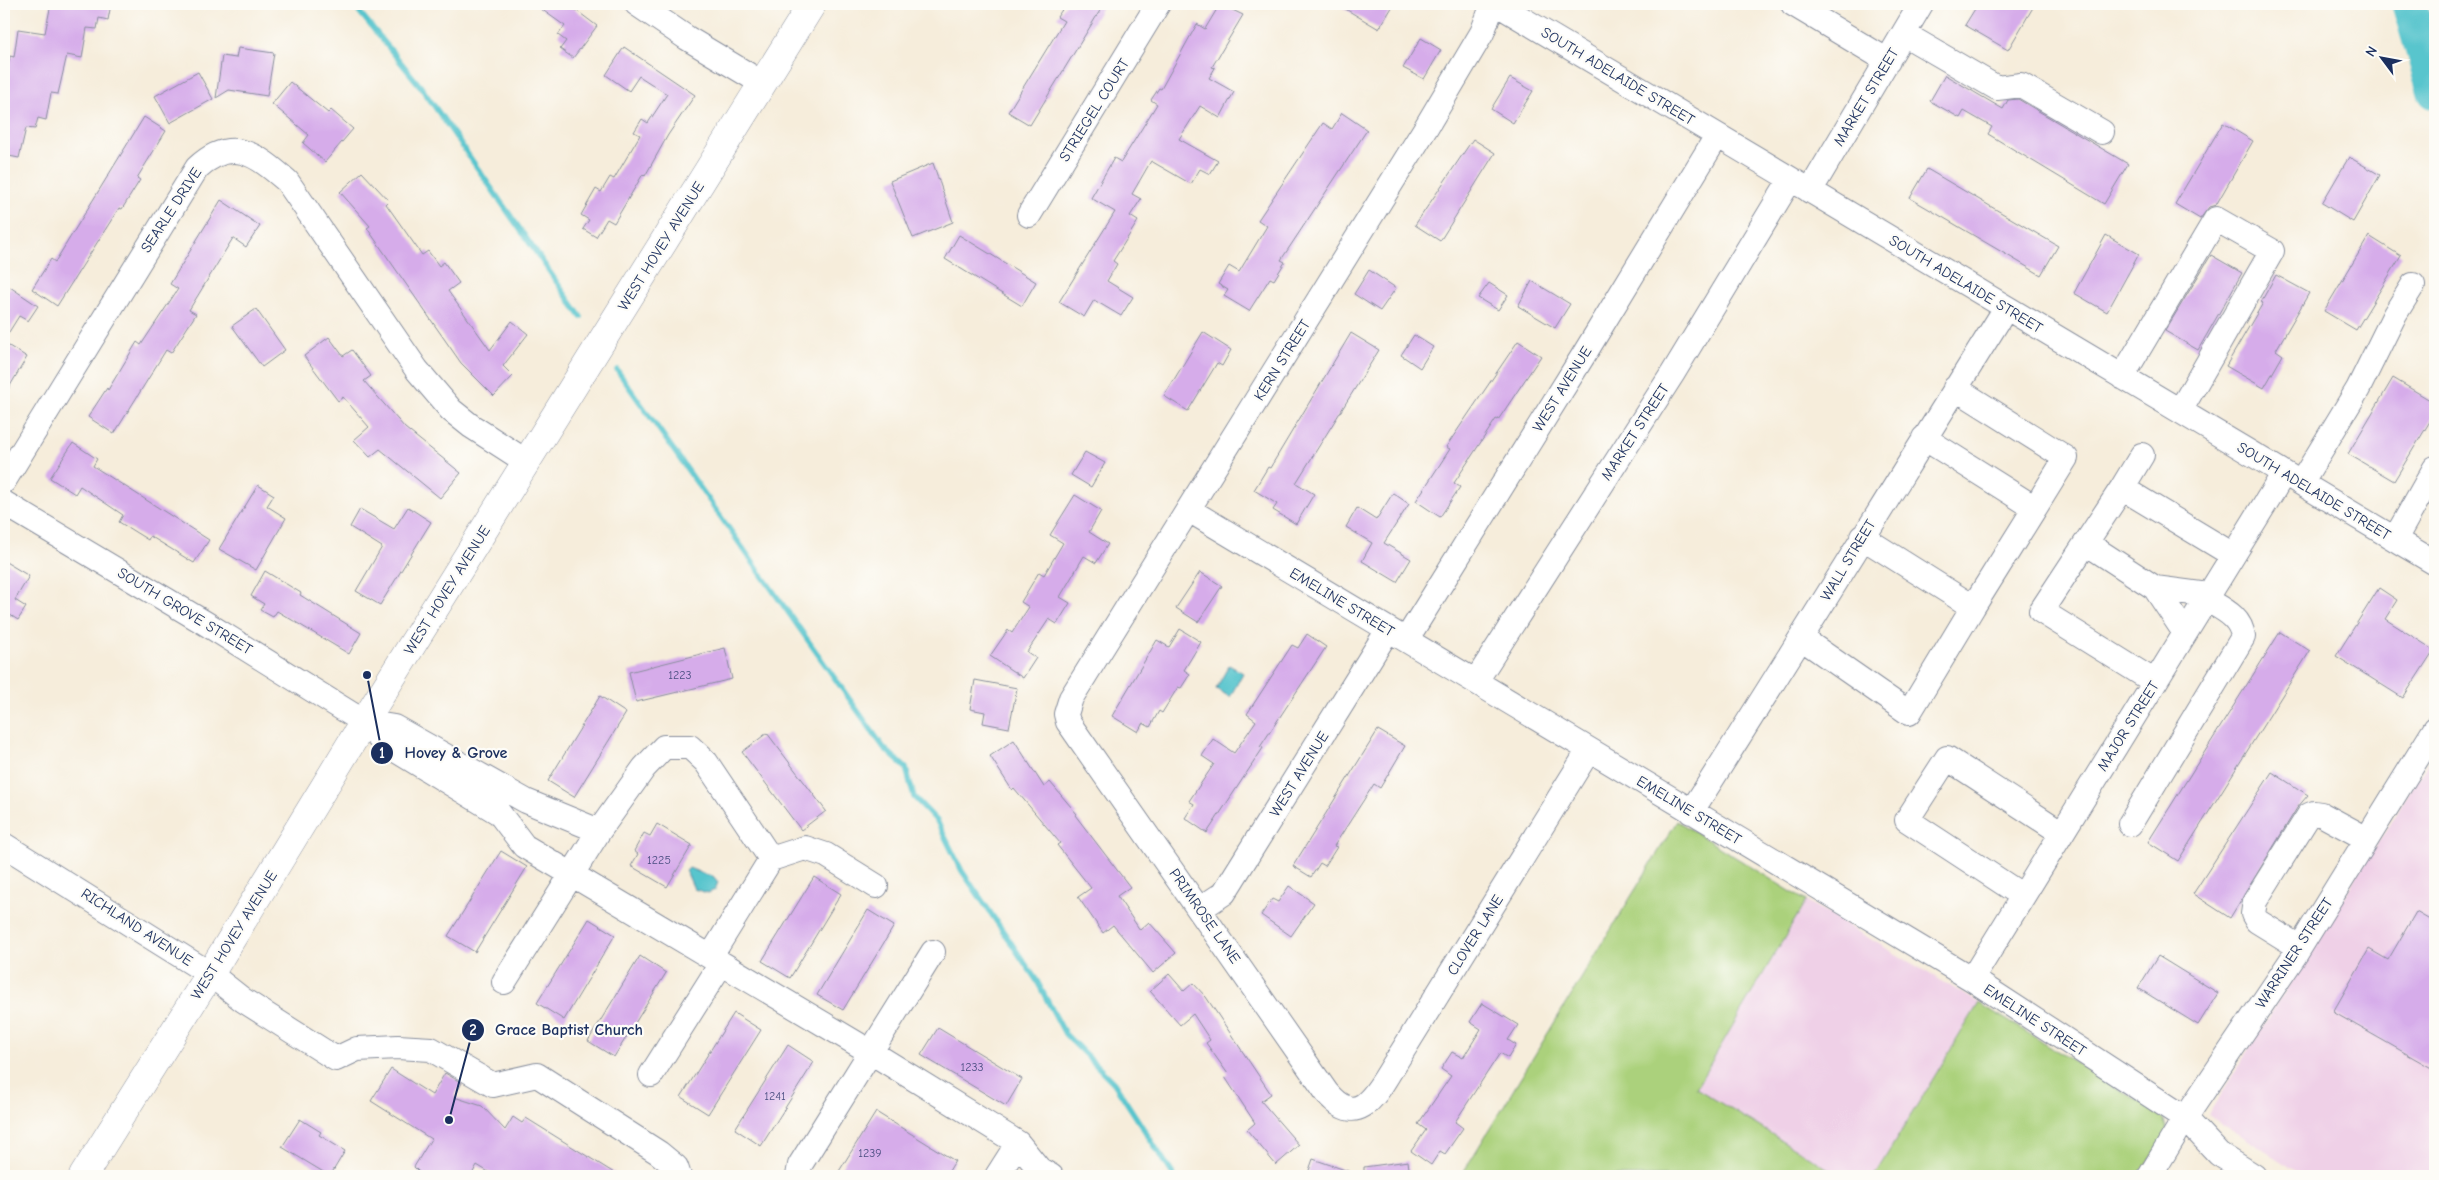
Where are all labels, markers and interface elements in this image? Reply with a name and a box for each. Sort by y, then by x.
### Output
street label: SOUTH ADELAIDE STREET [1538,23,1698,129]
north arrow [2356,32,2406,82]
text: N [2362,43,2381,60]
street label: MARKET STREET [1830,44,1903,149]
street label: STRIEGEL COURT [1055,55,1133,165]
street label: SEARLE DRIVE [137,164,205,256]
street label: WEST HOVEY AVENUE [614,178,708,314]
street label: SOUTH ADELAIDE STREET [1886,231,2046,337]
street label: KERN STREET [1250,316,1314,404]
street label: WEST AVENUE [1529,343,1595,435]
street label: MARKET STREET [1597,380,1673,484]
street label: SOUTH ADELAIDE STREET [2234,438,2394,544]
street label: WALL STREET [1817,516,1879,604]
street label: WEST HOVEY AVENUE [400,522,494,658]
street label: SOUTH GROVE STREET [114,564,256,658]
street label: EMELINE STREET [1286,564,1398,640]
house number: 1223 [668,668,692,682]
street label: MAJOR STREET [2093,678,2163,774]
street label: WEST AVENUE [1266,728,1332,820]
callout: Hovey & Grove [369,737,517,768]
text: 1 [379,744,385,762]
text: Hovey & Grove [405,744,508,762]
street label: EMELINE STREET [1633,772,1745,848]
house number: 1225 [647,853,671,867]
street label: PRIMROSE LANE [1166,865,1244,967]
street label: WEST HOVEY AVENUE [187,867,281,1003]
street label: RICHLAND AVENUE [78,884,196,970]
street label: CLOVER LANE [1443,891,1507,979]
street label: WARRINER STREET [2251,894,2337,1012]
street label: EMELINE STREET [1980,980,2090,1060]
callout: Grace Baptist Church [461,1014,653,1045]
text: 2 [469,1021,477,1039]
text: Grace Baptist Church [495,1021,643,1039]
house number: 1233 [960,1060,984,1074]
house number: 1241 [764,1089,786,1103]
house number: 1239 [858,1146,882,1160]

